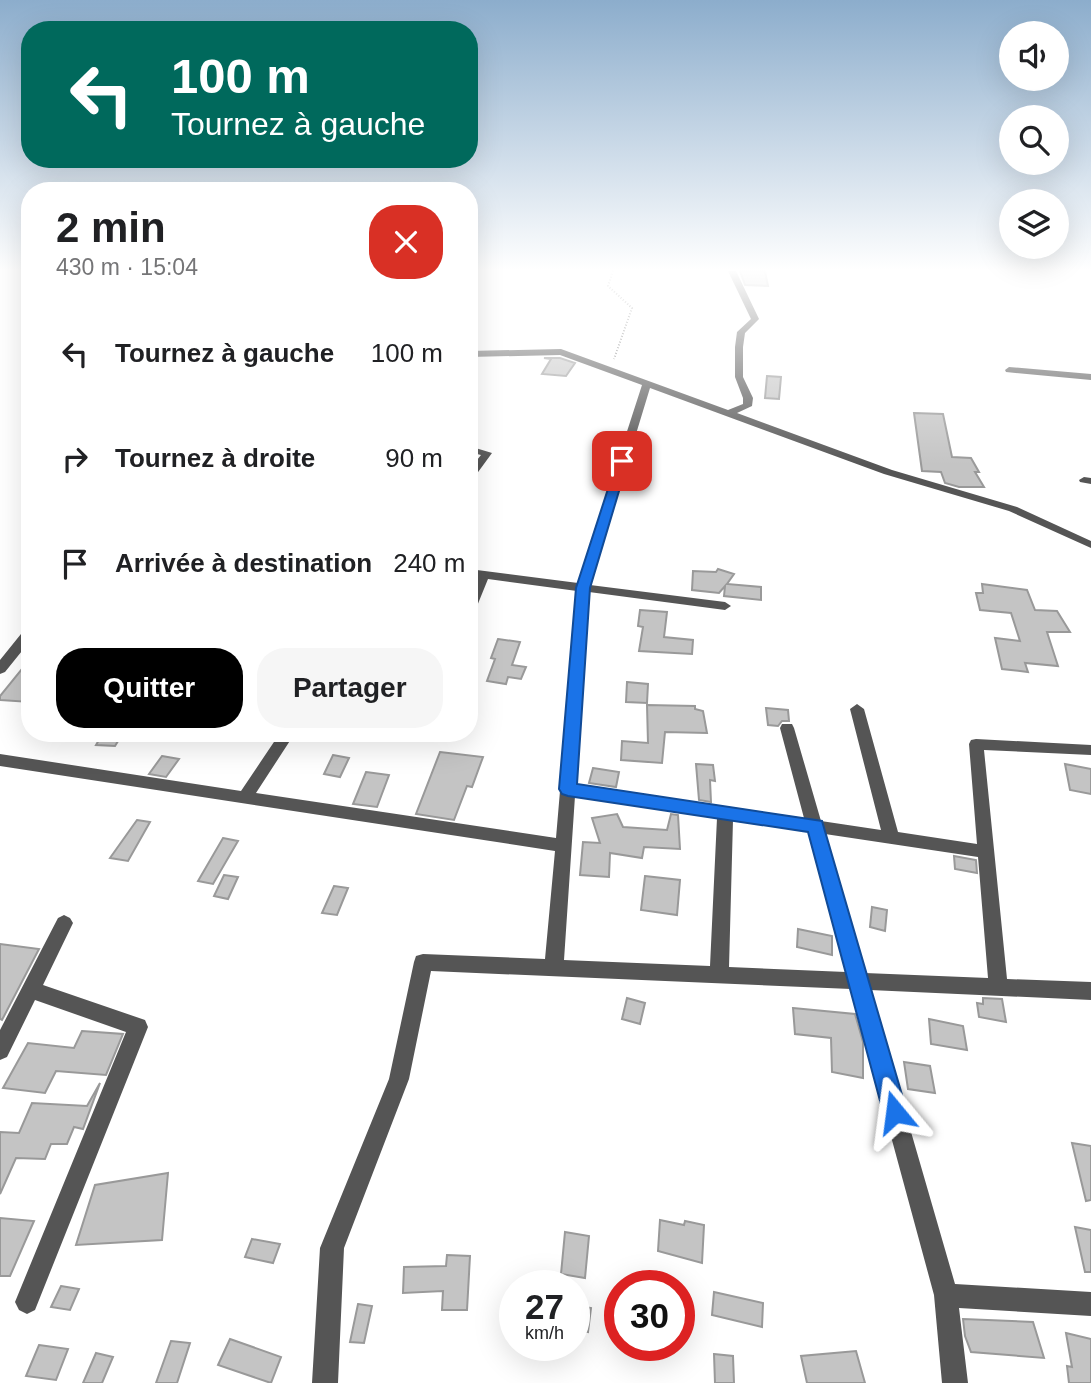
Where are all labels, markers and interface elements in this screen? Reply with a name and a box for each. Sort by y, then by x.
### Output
map controls [999,21,1069,259]
button: sound [999,21,1069,91]
icon: left [56,49,147,140]
text: 100 m [171,49,310,103]
button: search [999,105,1069,175]
text: Tournez à gauche [171,106,425,142]
button: layers [999,189,1069,259]
text: 2 min [56,204,166,251]
button: close [369,205,443,279]
text: 430 m · 15:04 [56,254,198,280]
icon: left [56,335,94,373]
text: Tournez à gauche [115,338,334,368]
text: 100 m [371,338,443,368]
pin [592,431,652,491]
icon: right [56,440,94,478]
icon: arrive [603,442,641,480]
text: Tournez à droite [115,443,315,473]
text: 90 m [385,443,443,473]
icon: arrive [56,545,94,583]
text: Arrivée à destination [115,548,372,578]
text: 240 m [393,548,465,578]
button: Quitter [56,648,243,728]
button: Partager [257,648,443,728]
position arrow [858,1075,932,1149]
speed limit sign: 30 [604,1270,695,1361]
text: 27 [525,1287,564,1326]
text: km/h [525,1323,564,1343]

